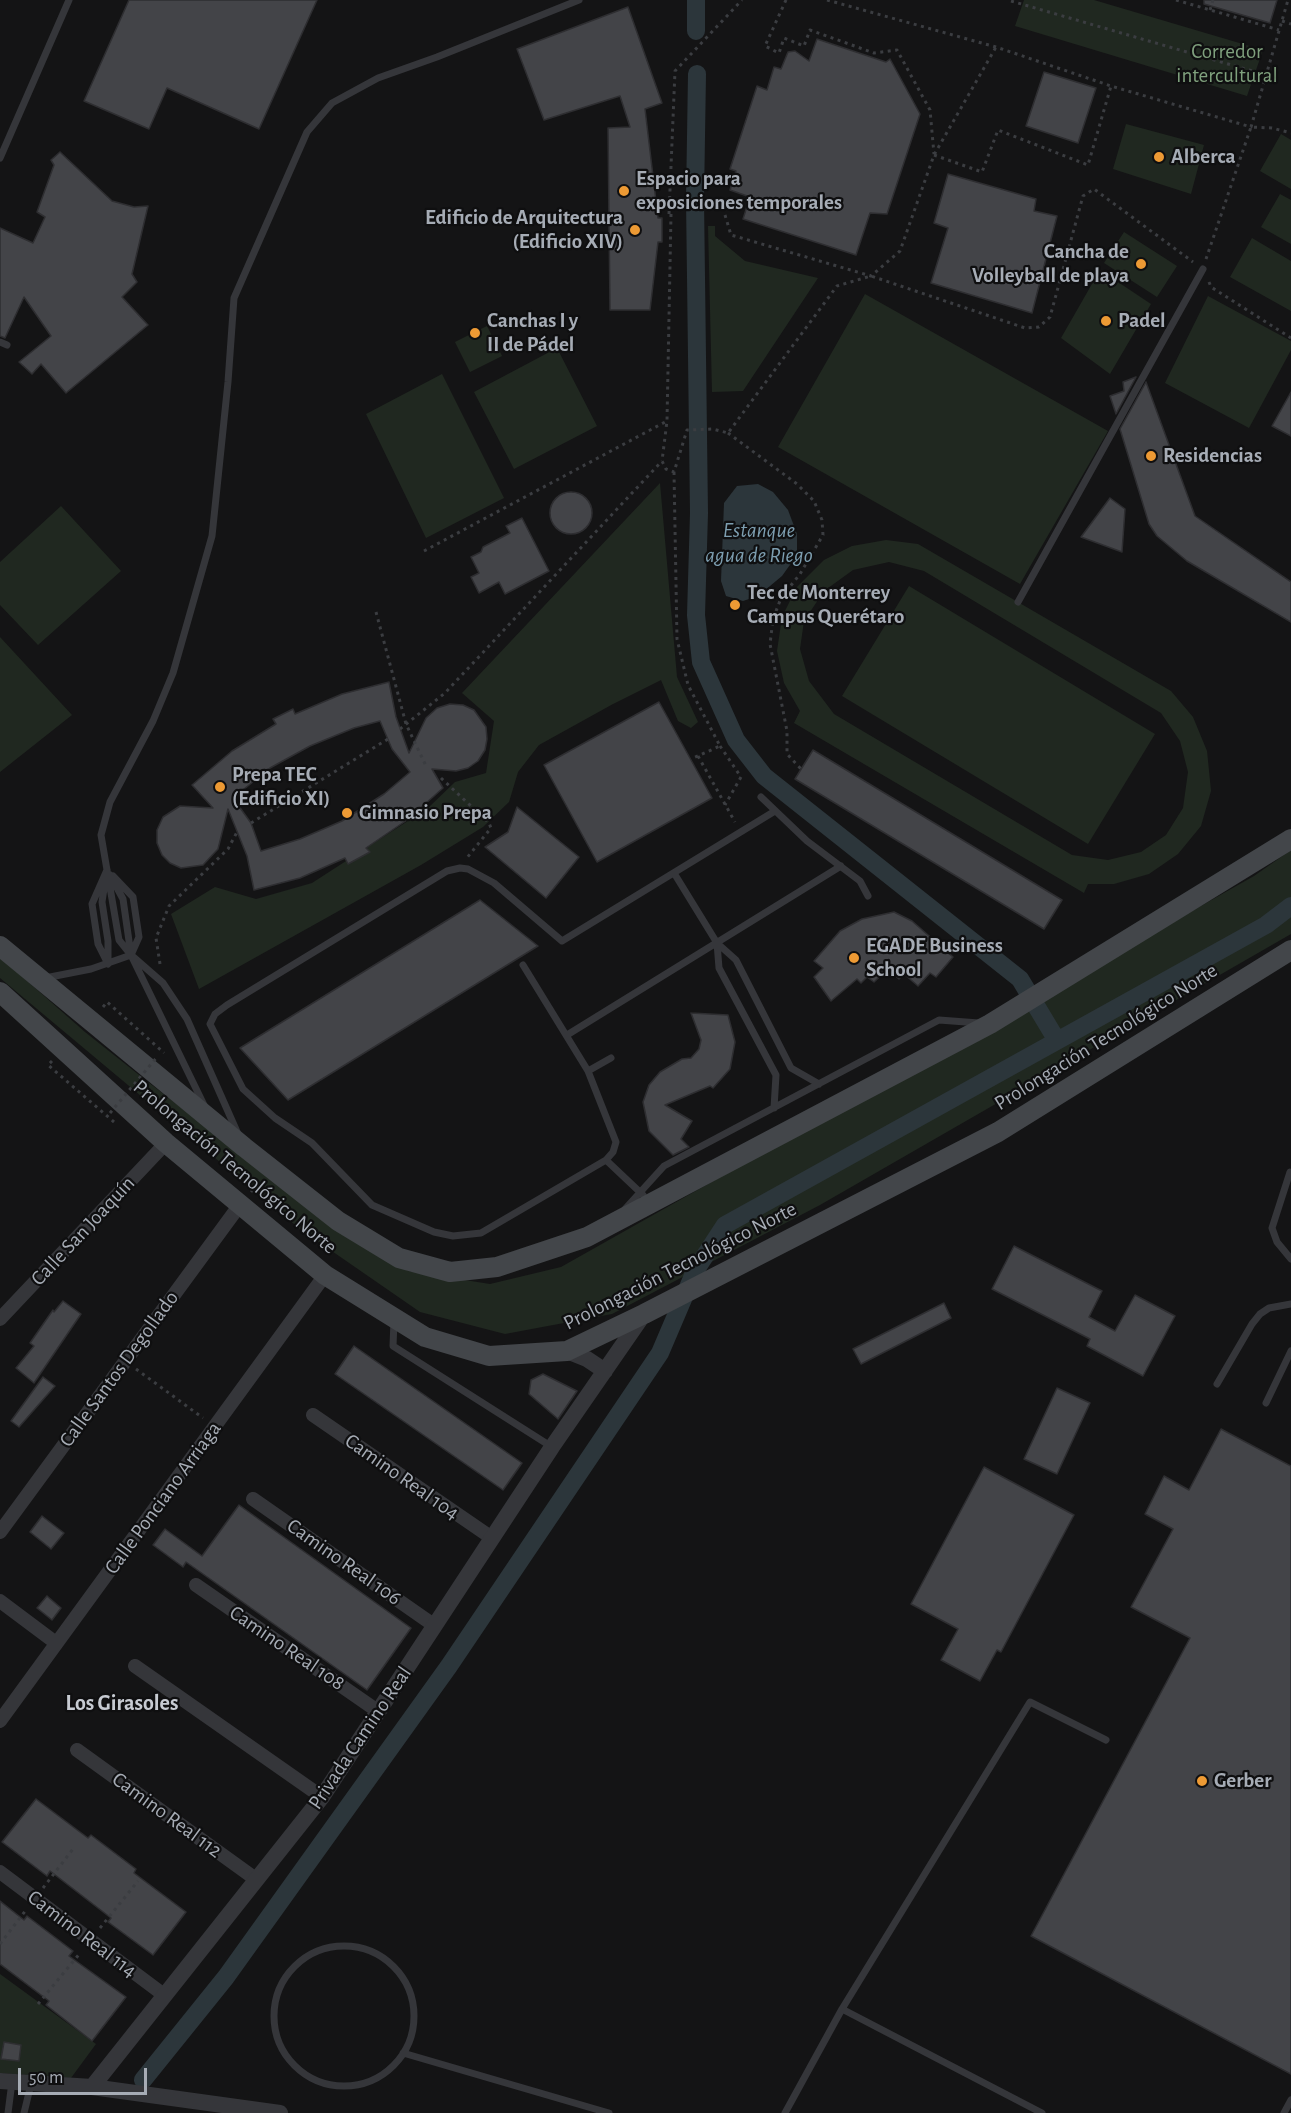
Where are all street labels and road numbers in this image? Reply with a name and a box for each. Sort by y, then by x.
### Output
street label: Prolongación Tecnológico Norte [990,958,1222,1116]
street label: Prolongación Tecnológico Norte [128,1074,342,1260]
street label: Calle San Joaquín [26,1171,140,1291]
street label: Prolongación Tecnológico Norte [559,1196,801,1336]
street label: Calle Santos Degollado [54,1286,184,1452]
street label: Calle Ponciano Arriaga [99,1417,227,1579]
street label: Camino Real 104 [340,1428,464,1526]
street label: Camino Real 106 [282,1513,406,1611]
street label: Camino Real 108 [224,1600,350,1696]
street label: Privada Camino Real [303,1662,417,1814]
street label: Camino Real 112 [107,1767,227,1863]
street label: Camino Real 114 [22,1885,142,1983]

